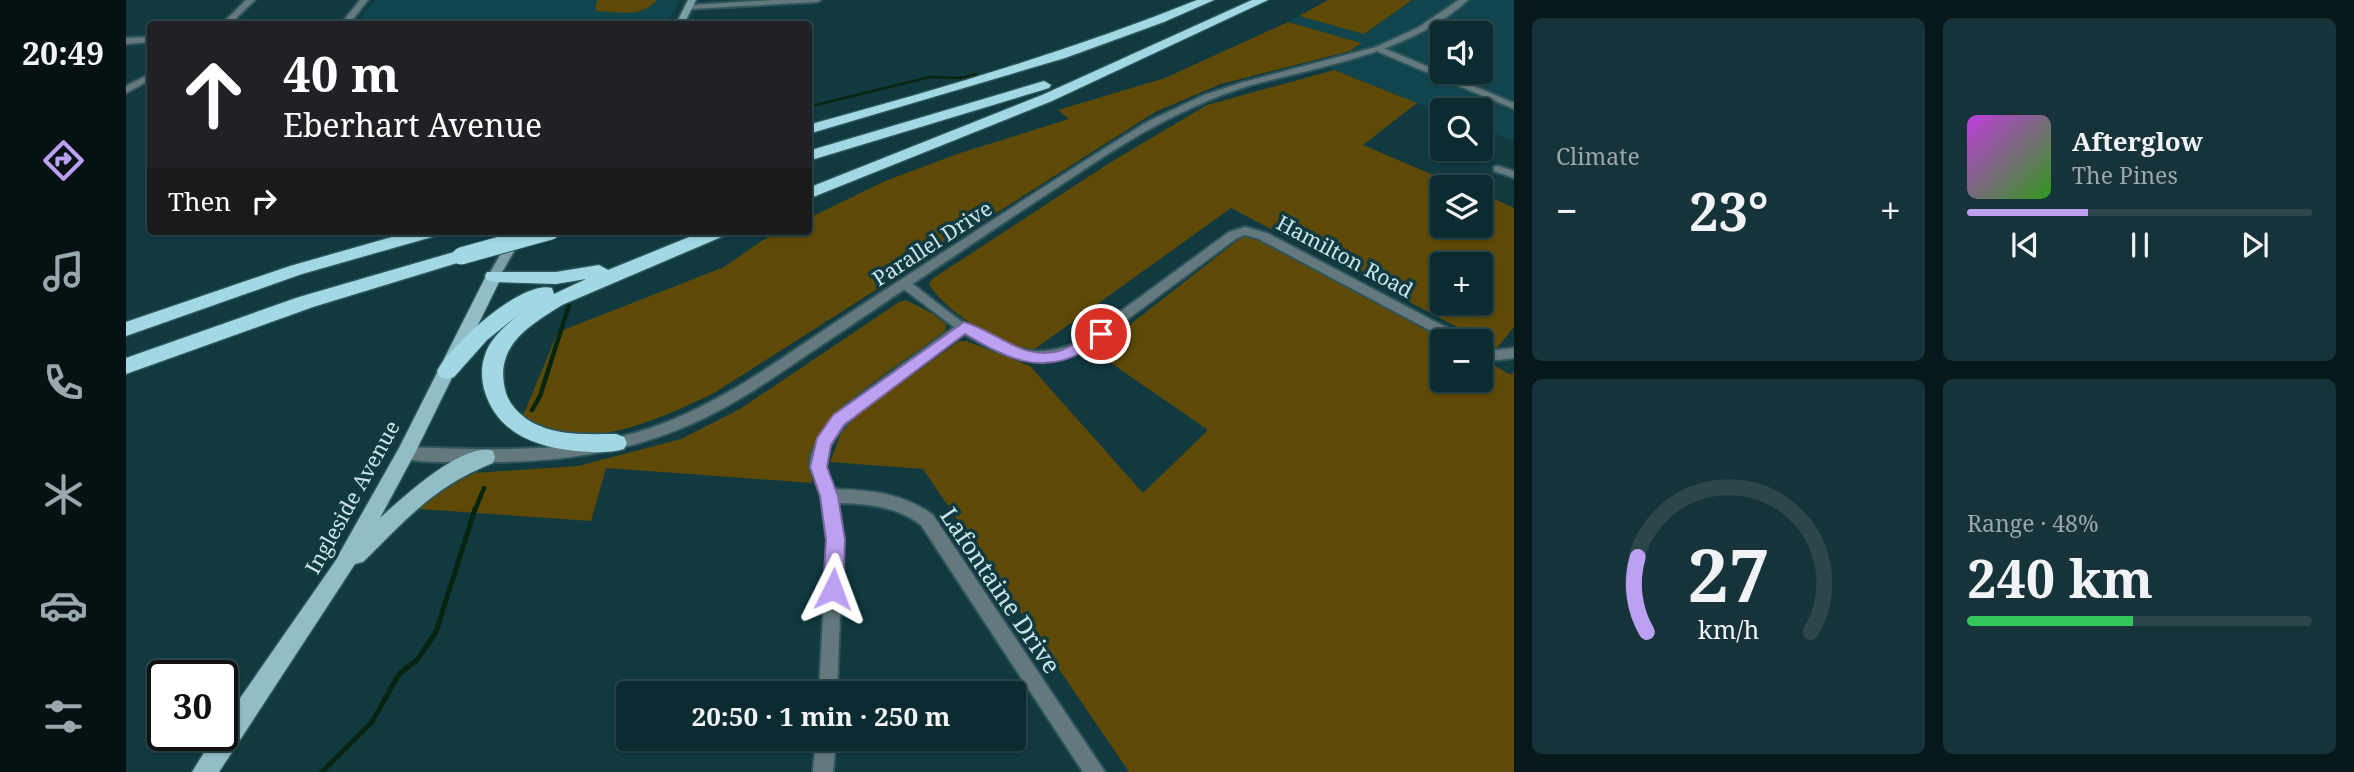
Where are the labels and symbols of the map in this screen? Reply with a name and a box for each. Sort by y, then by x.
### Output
street label: Parallel Drive [867,194,997,292]
street label: Hamilton Road [1272,208,1418,304]
pin [1071,304,1131,364]
street label: Ingleside Avenue [298,415,406,579]
street label: Lafontaine Drive [933,500,1069,680]
position arrow [796,552,870,626]
speed limit sign: 30 [147,660,238,751]

